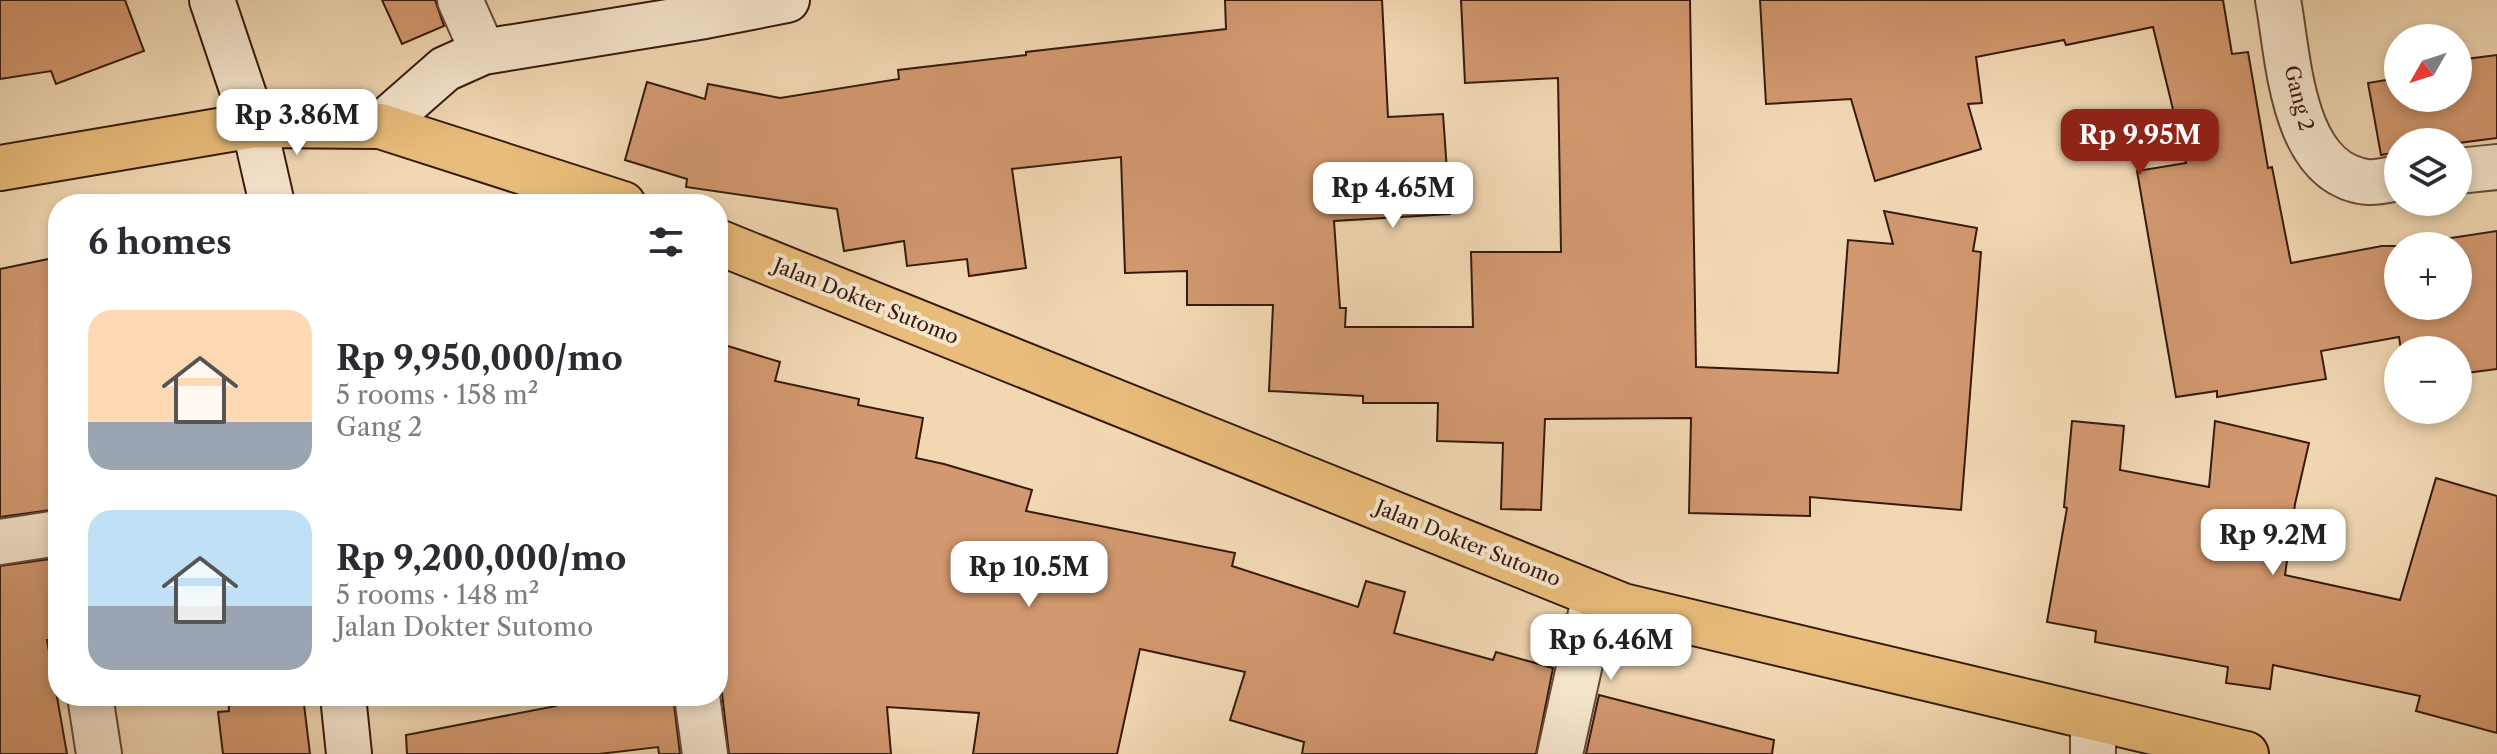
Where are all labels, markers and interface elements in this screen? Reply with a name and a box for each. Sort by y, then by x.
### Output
north arrow [2384,24,2472,112]
map controls [2384,24,2472,424]
street label: Gang 2 [2279,63,2319,133]
pin: Rp 3.86M [214,89,380,157]
text: Rp 3.86M [235,99,359,131]
pin: Rp 9.95M [2057,109,2223,177]
text: Rp 9.95M [2079,119,2201,151]
button: layers [2384,128,2472,216]
pin: Rp 4.65M [1310,162,1476,230]
text: Rp 4.65M [1331,172,1455,204]
icon: filters [644,220,688,264]
text: 6 homes [88,221,232,263]
button: + [2384,232,2472,320]
street label: Jalan Dokter Sutomo [767,252,962,349]
button: − [2384,336,2472,424]
text: Rp 9,950,000/mo [336,337,623,379]
icon: home [152,342,248,438]
text: 5 rooms · 158 m² [336,379,538,411]
text: Gang 2 [336,411,423,443]
street label: Jalan Dokter Sutomo [1369,494,1564,591]
pin: Rp 9.2M [2199,509,2347,577]
text: Rp 9.2M [2219,519,2327,551]
text: Rp 9,200,000/mo [336,537,626,579]
pin: Rp 10.5M [946,541,1112,609]
icon: home [152,542,248,638]
text: Rp 10.5M [969,551,1089,583]
text: 5 rooms · 148 m² [336,579,539,611]
text: Jalan Dokter Sutomo [336,611,593,643]
pin: Rp 6.46M [1528,614,1694,682]
text: Rp 6.46M [1548,624,1674,656]

